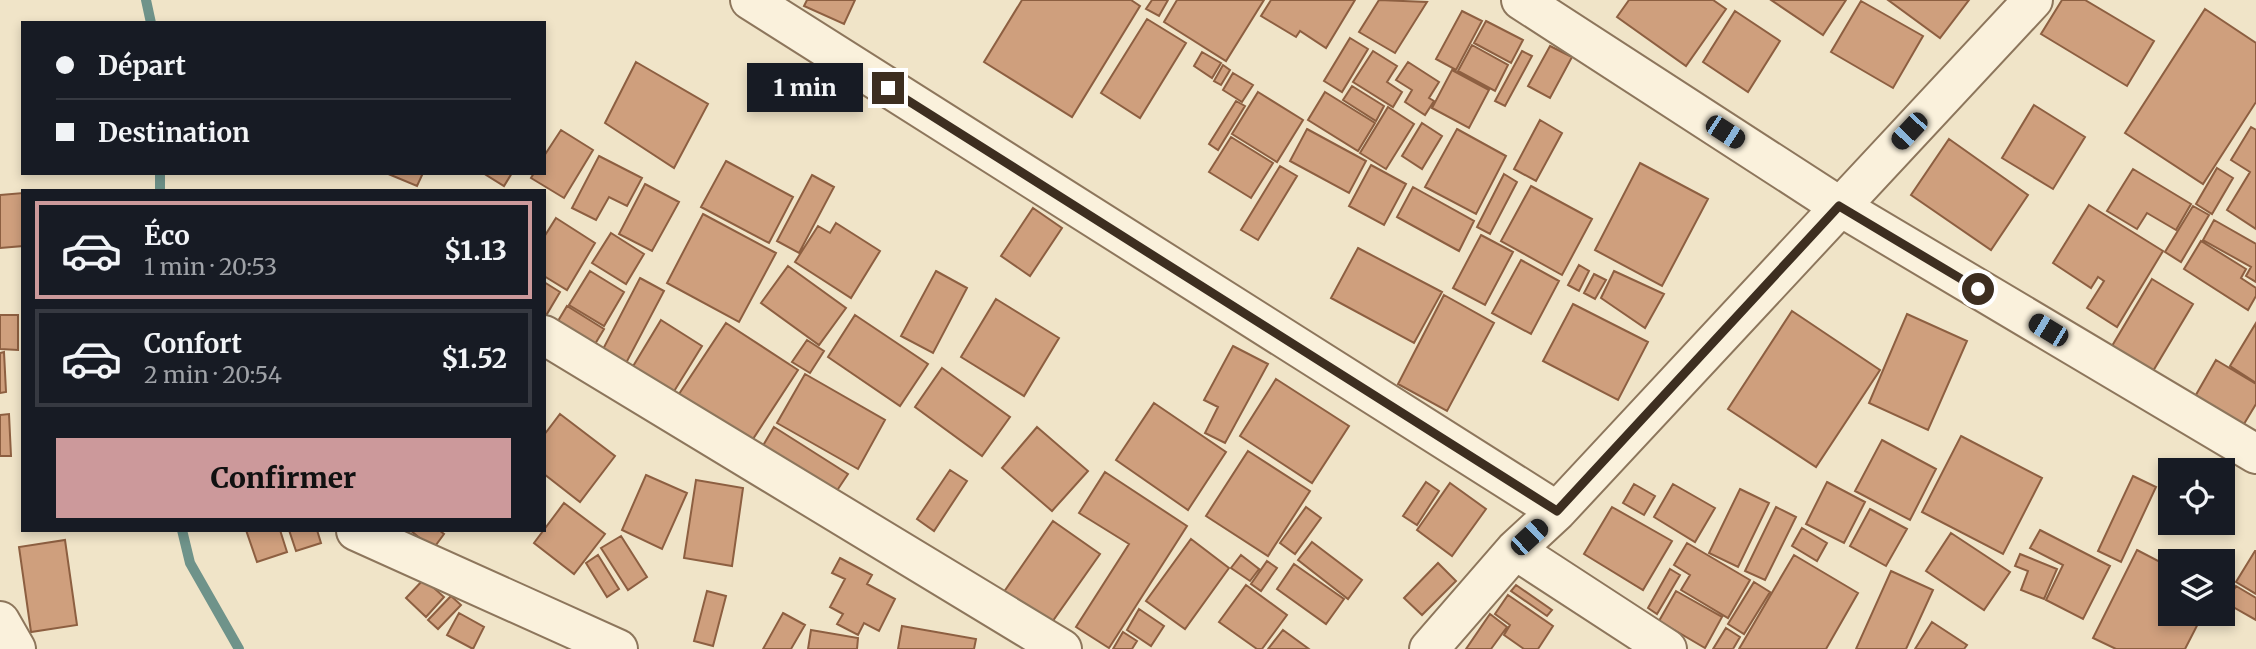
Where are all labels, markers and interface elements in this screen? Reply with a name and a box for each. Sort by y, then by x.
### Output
text: Départ [98,49,186,82]
callout: 1 min [748,64,864,112]
route end [872,72,904,104]
text: 1 min [773,73,837,102]
car [1887,108,1932,154]
car [1702,112,1749,152]
text: Destination [98,116,250,149]
icon: car [60,219,123,282]
text: Éco [144,219,190,252]
text: $1.13 [444,234,507,267]
text: 1 min · 20:53 [144,252,277,281]
route start [1962,273,1994,305]
car [2025,310,2072,350]
icon: car [60,327,123,390]
text: Confort [144,327,242,360]
text: $1.52 [441,342,507,375]
text: 2 min · 20:54 [144,360,282,389]
button: Confirmer [56,438,511,518]
map controls [2158,458,2235,626]
button: locate [2158,458,2235,535]
car [1507,515,1552,559]
button: layers [2158,549,2235,626]

